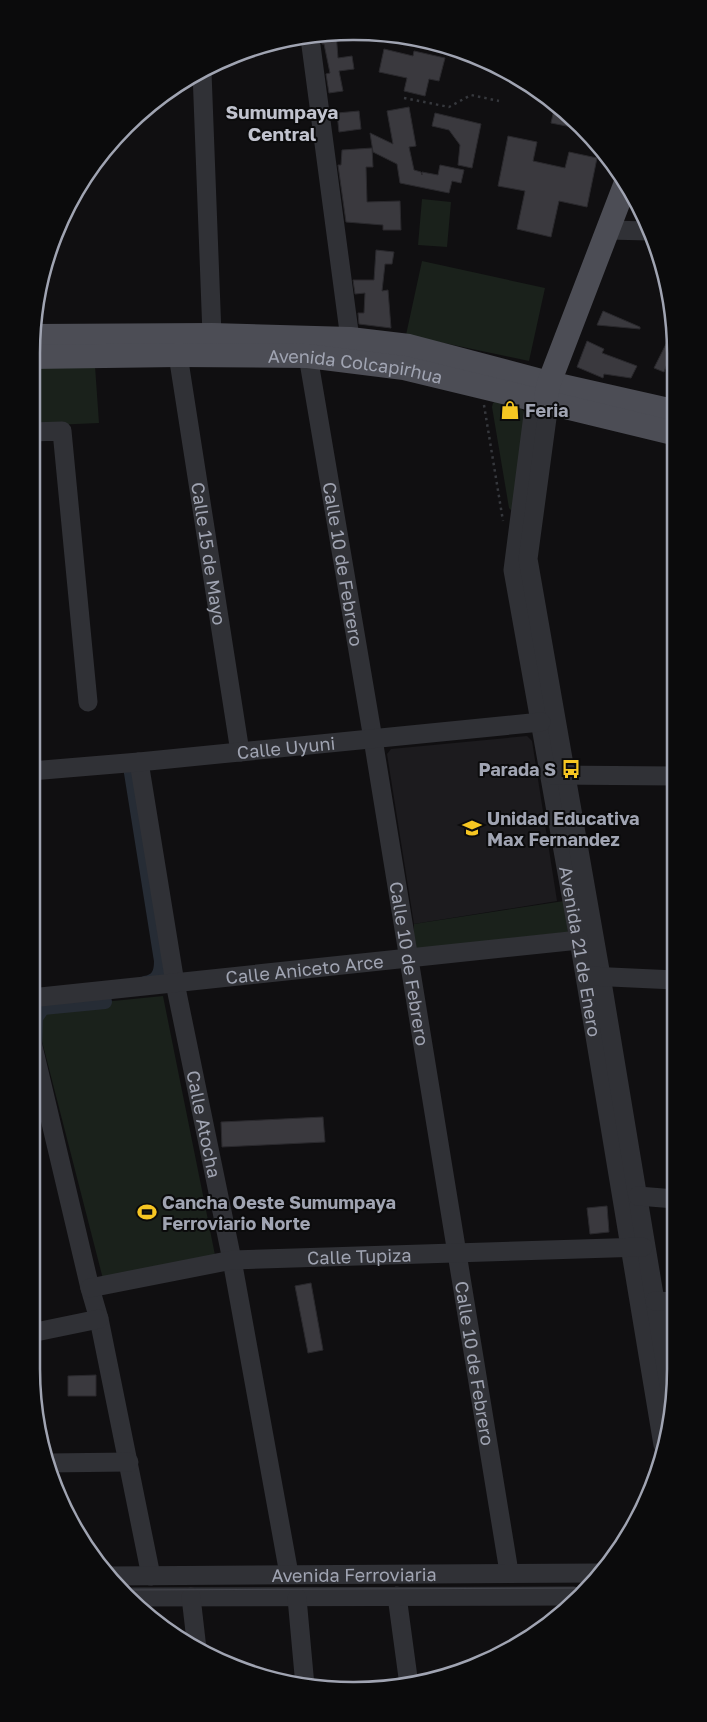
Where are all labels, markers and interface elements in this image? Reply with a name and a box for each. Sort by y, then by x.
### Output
district label: Sumumpaya Central [226,100,338,145]
street label: Avenida Colcapirhua [268,345,445,388]
shop icon: Feria [499,399,521,421]
place label: Feria [525,399,569,421]
street label: Calle 10 de Febrero [319,480,368,648]
street label: Calle 15 de Mayo [187,481,231,627]
street label: Calle Uyuni [236,732,336,763]
place label: Parada S [479,758,556,780]
bus stop icon: Parada S [560,758,582,780]
place label: Unidad Educativa Max Fernandez [487,807,640,850]
school or university icon: Unidad Educativa Max Fernandez [461,817,483,839]
street label: Avenida 21 de Enero [555,864,606,1038]
street label: Calle 10 de Febrero [385,880,434,1047]
street label: Calle Aniceto Arce [224,950,385,988]
street label: Calle Atocha [182,1068,226,1180]
place label: Cancha Oeste Sumumpaya Ferroviario Norte [162,1191,396,1234]
sports icon: Cancha Oeste Sumumpaya Ferroviario Norte [136,1201,158,1223]
street label: Calle Tupiza [307,1243,412,1269]
street label: Calle 10 de Febrero [451,1279,499,1447]
street label: Avenida Ferroviaria [271,1563,437,1586]

